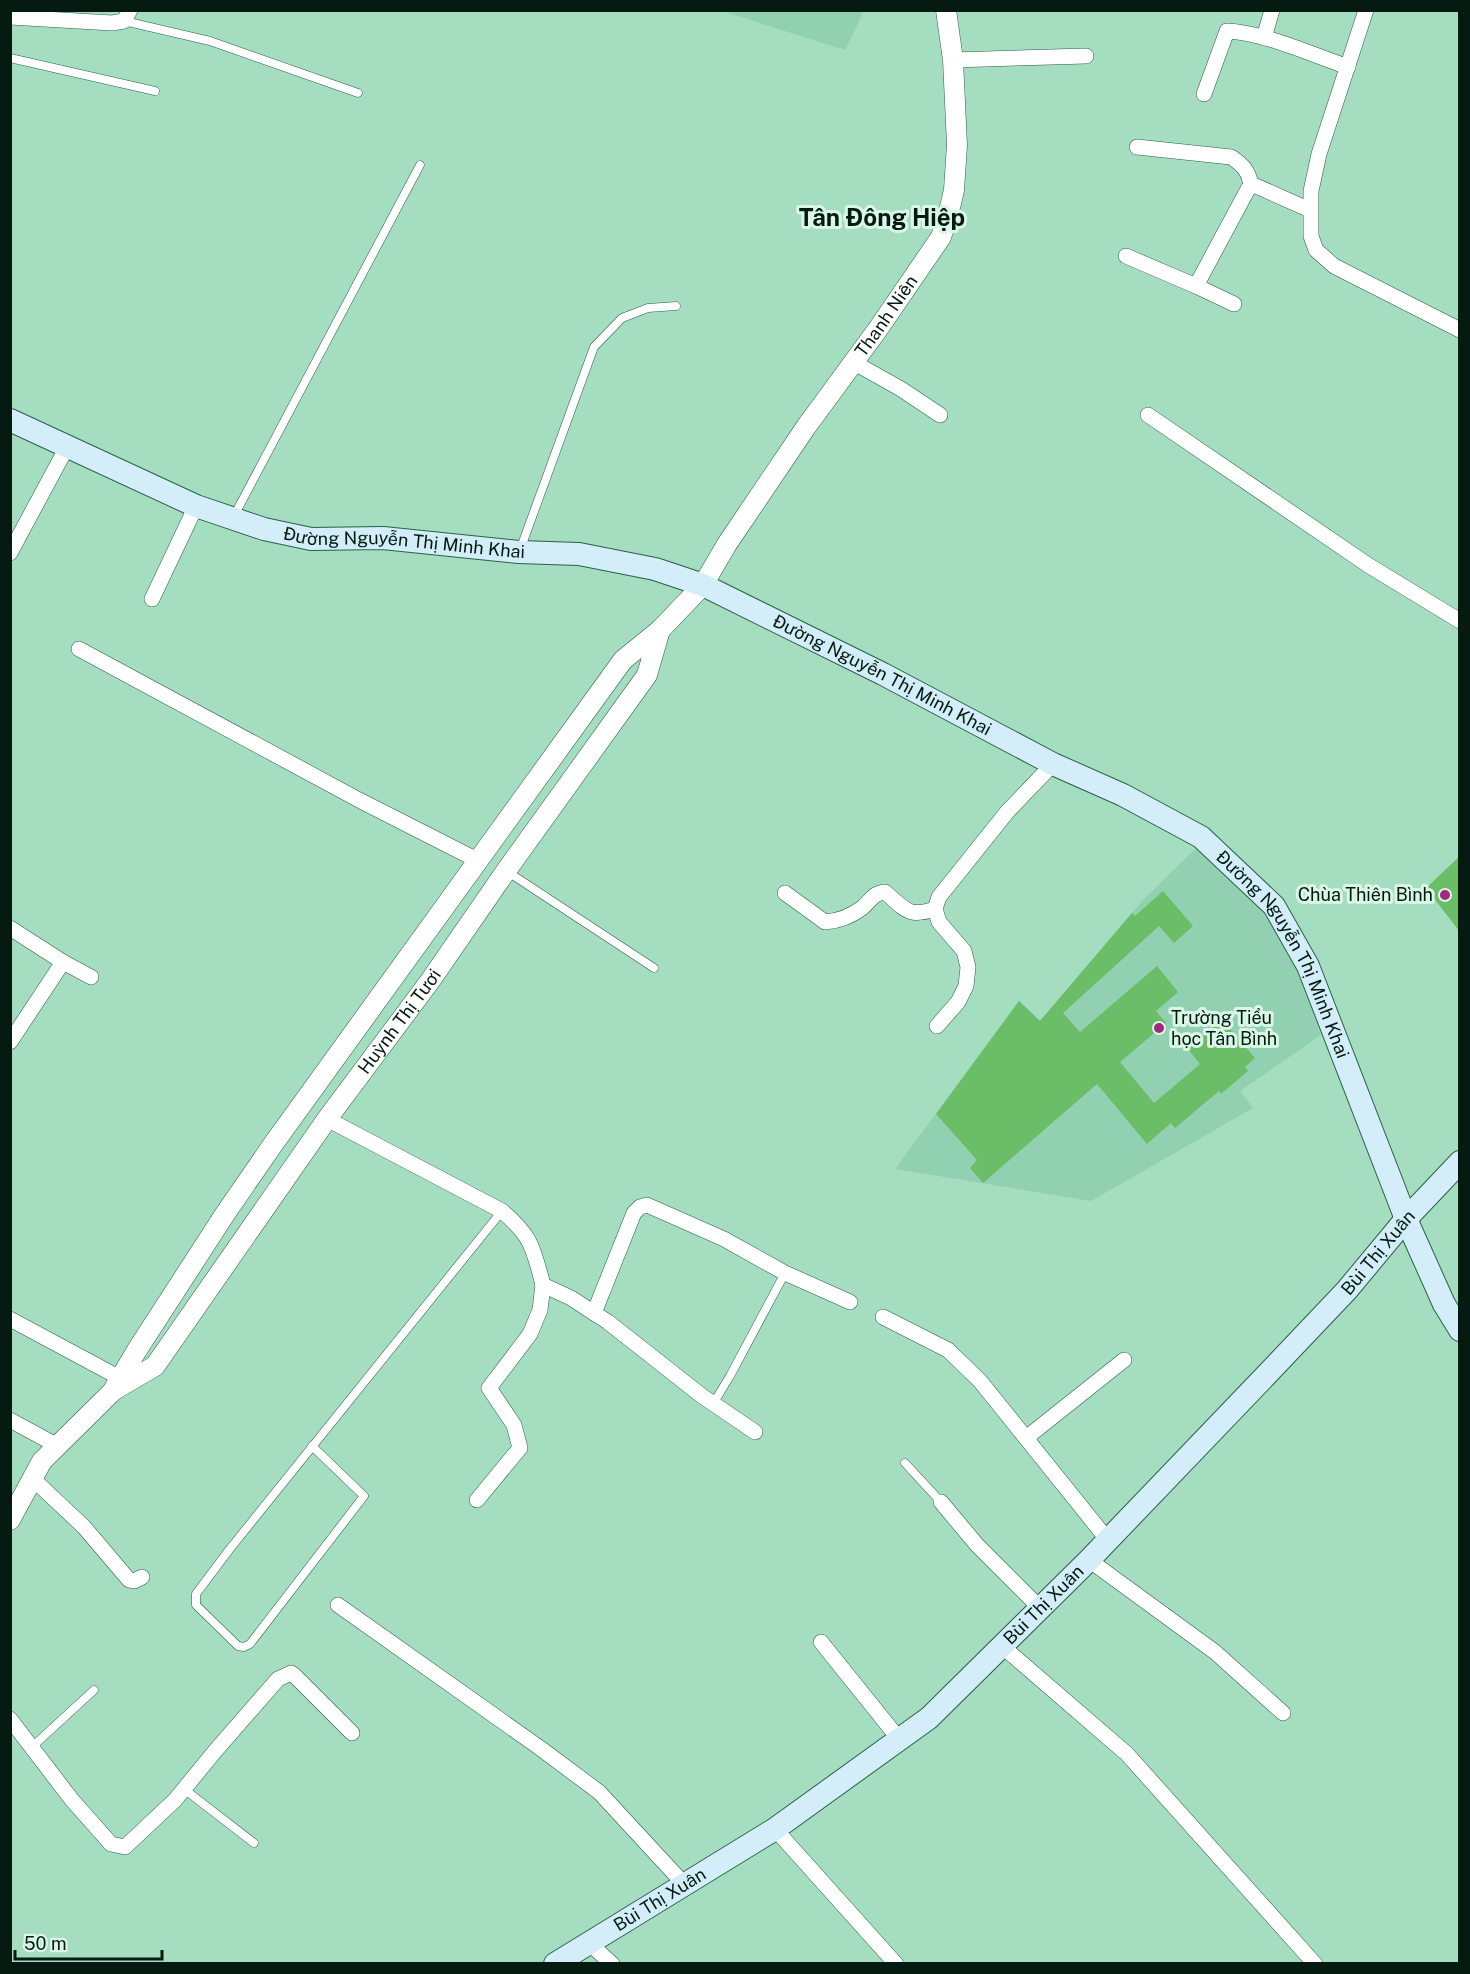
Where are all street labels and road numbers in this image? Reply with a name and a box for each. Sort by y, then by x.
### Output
street label: Thanh Niên [850,271,922,361]
street label: Đường Nguyễn Thị Minh Khai [281,522,525,562]
street label: Đường Nguyễn Thị Minh Khai [769,610,995,739]
street label: Đường Nguyễn Thị Minh Khai [1212,846,1354,1061]
street label: Huỳnh Thị Tươi [353,965,445,1078]
street label: Bùi Thị Xuân [1336,1205,1419,1299]
street label: Bùi Thị Xuân [999,1560,1088,1649]
street label: Bùi Thị Xuân [610,1863,709,1935]

